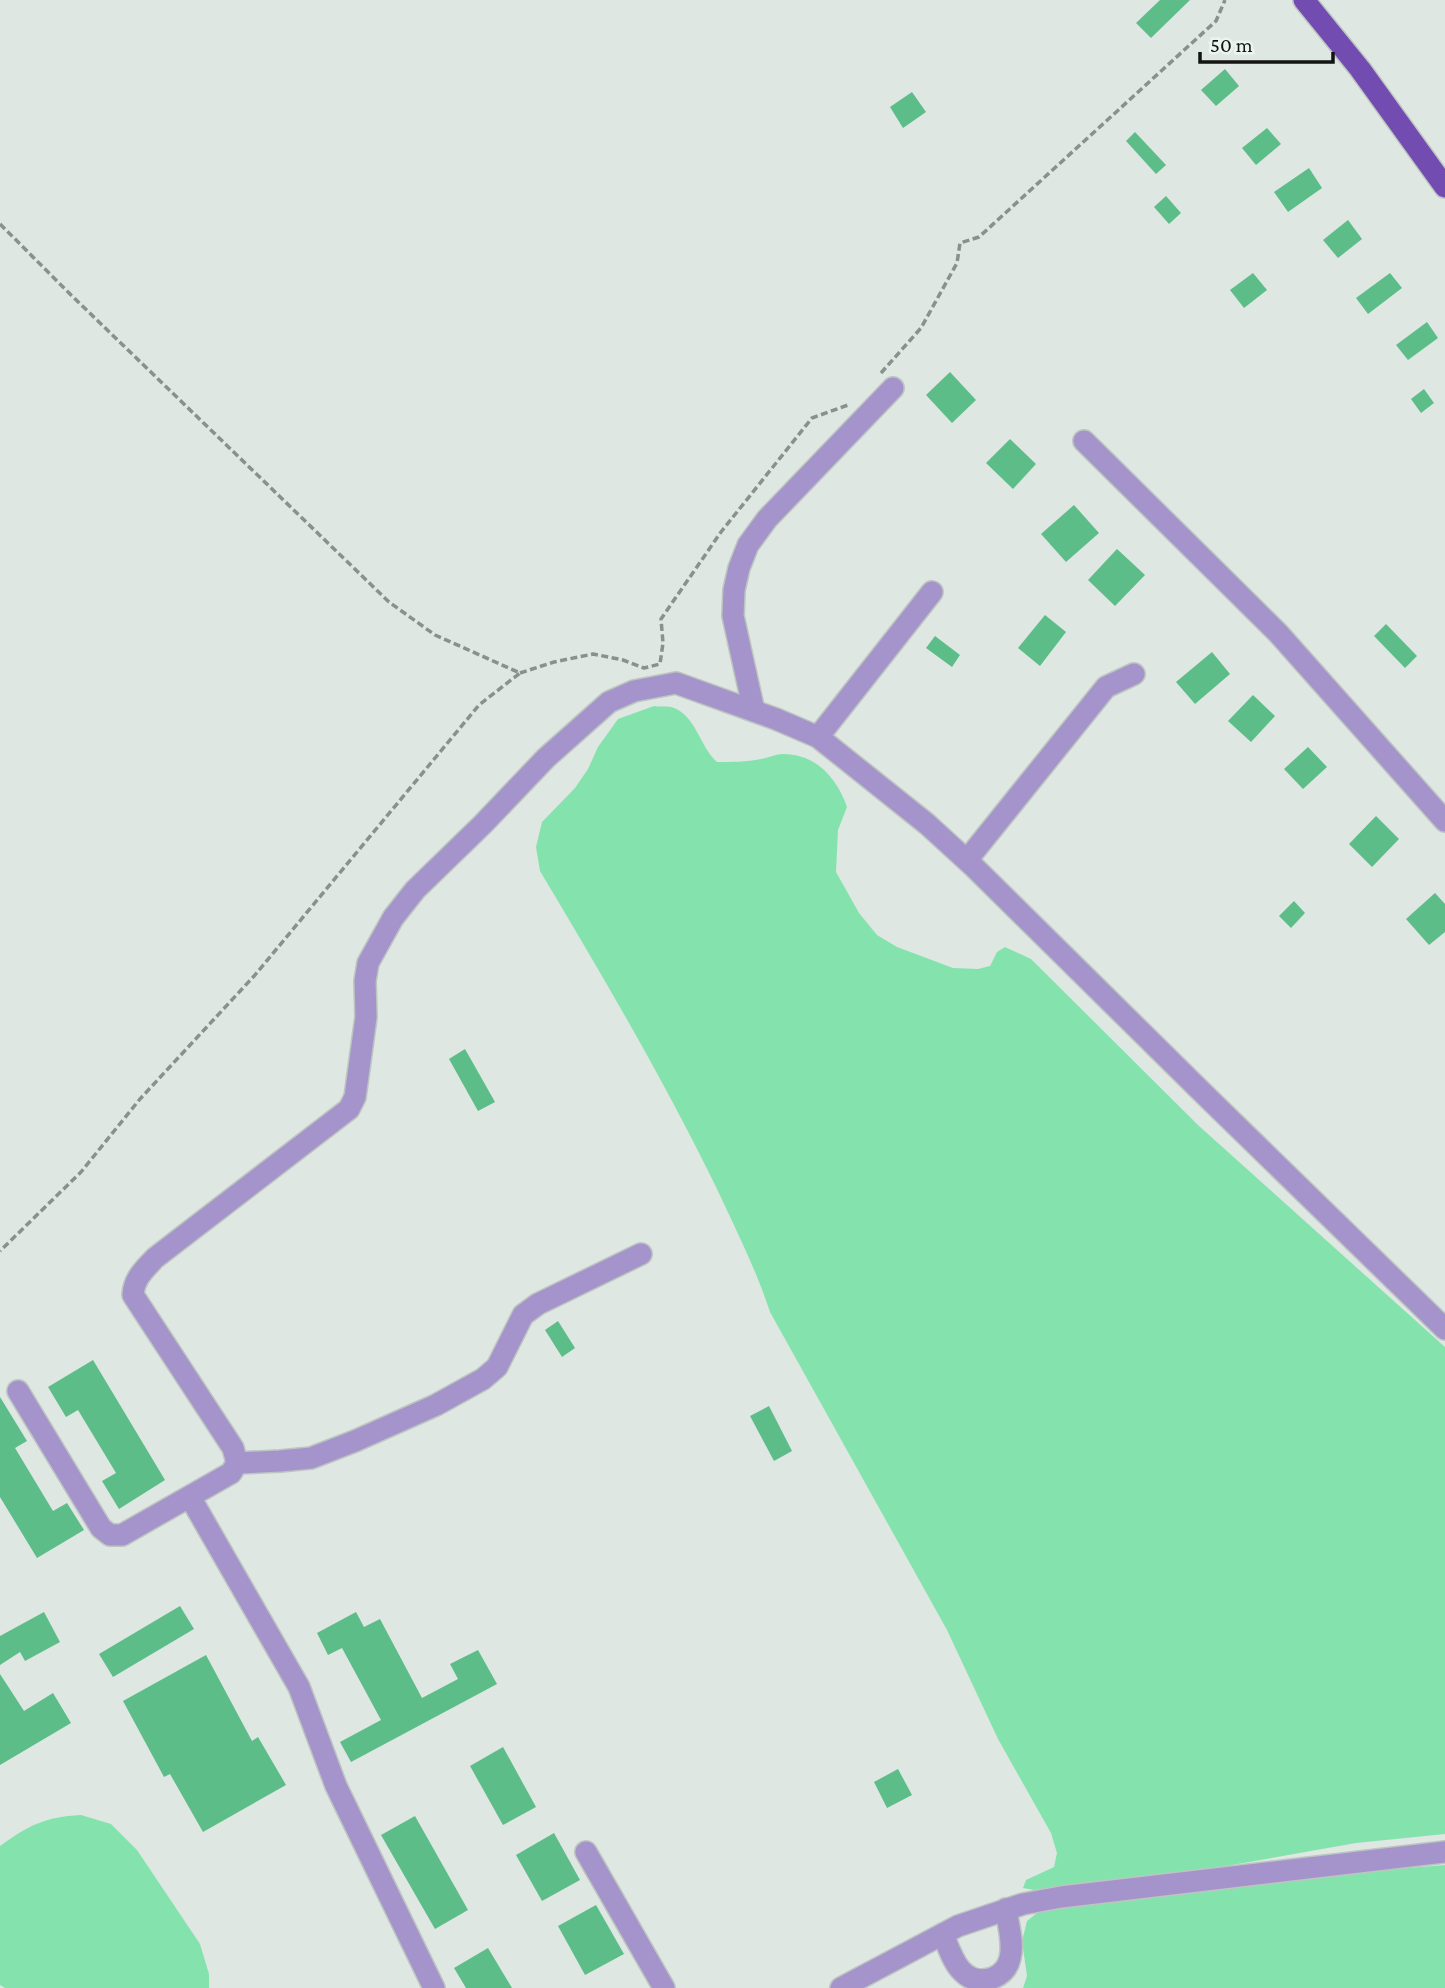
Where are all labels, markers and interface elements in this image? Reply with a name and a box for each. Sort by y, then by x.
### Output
scale bar [1200,21,1333,65]
text: 50 m [1210,33,1253,57]

